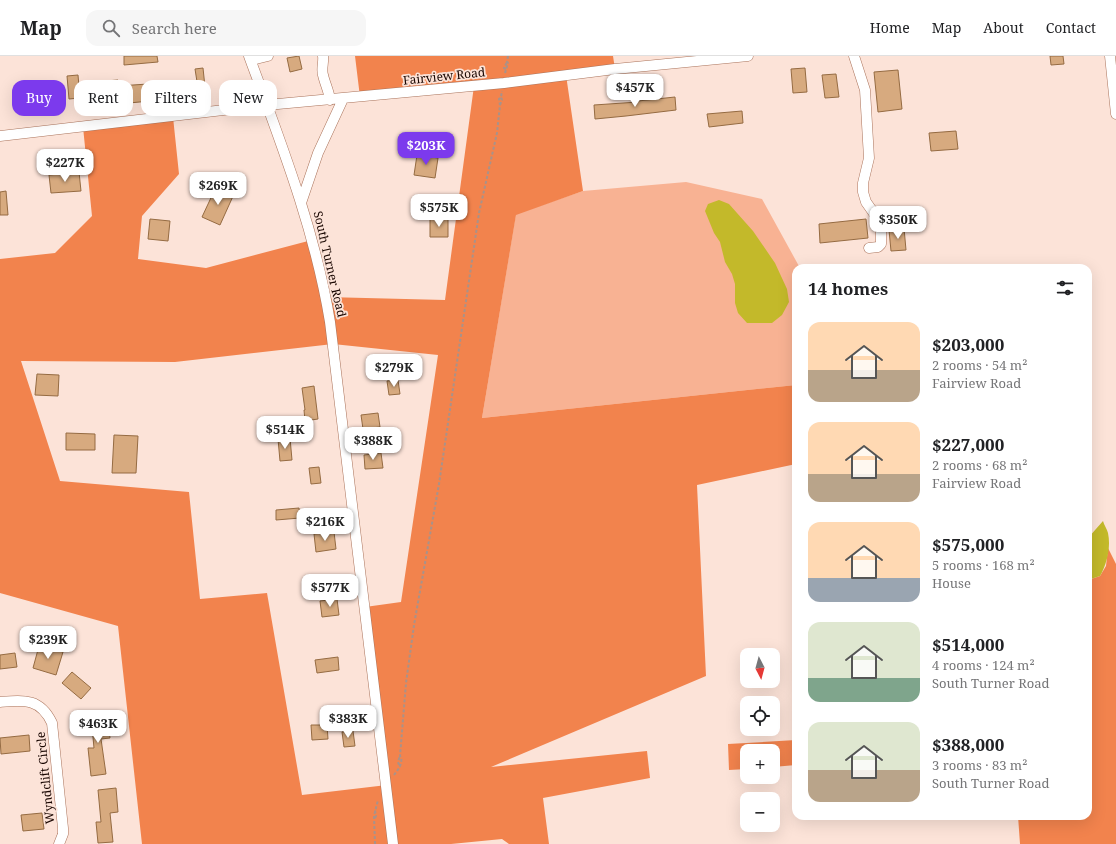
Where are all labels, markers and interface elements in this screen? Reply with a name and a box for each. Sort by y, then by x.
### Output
search box [86,10,366,46]
text: Map [20,15,62,41]
icon: search [100,17,122,39]
text: Search here [132,18,217,38]
text: Home [870,18,910,37]
text: Map [932,18,961,37]
text: About [983,18,1024,37]
text: Contact [1046,18,1096,37]
street label: Fairview Road [402,63,487,89]
pin: $457K [607,74,663,108]
text: $457K [616,78,654,96]
chip: Buy [12,80,66,116]
chip: Rent [74,80,133,116]
chip: Filters [141,80,211,116]
chip: New [219,80,277,116]
pin: $203K [398,132,454,166]
text: $203K [407,136,445,154]
pin: $227K [37,149,93,183]
text: $227K [46,153,84,171]
pin: $269K [190,172,246,206]
text: $269K [199,176,237,194]
pin: $575K [411,194,467,228]
text: $575K [420,198,458,216]
pin: $350K [870,206,926,240]
street label: South Turner Road [310,209,351,319]
text: $350K [879,210,917,228]
text: 14 homes [808,277,888,300]
icon: filters [1054,277,1076,299]
text: $203,000 [932,333,1004,356]
icon: home [840,338,888,386]
pin: $279K [366,354,422,388]
text: 2 rooms · 54 m² [932,356,1027,374]
text: $279K [375,358,413,376]
text: Fairview Road [932,374,1021,392]
pin: $514K [257,416,313,450]
text: $514K [266,420,304,438]
pin: $388K [345,427,401,461]
text: $388K [354,431,392,449]
text: $227,000 [932,433,1004,456]
icon: home [840,438,888,486]
text: 2 rooms · 68 m² [932,456,1027,474]
text: Fairview Road [932,474,1021,492]
pin: $216K [297,508,353,542]
text: $216K [306,512,344,530]
text: $575,000 [932,533,1004,556]
icon: home [840,538,888,586]
text: 5 rooms · 168 m² [932,556,1035,574]
pin: $577K [302,574,358,608]
text: House [932,574,971,592]
text: $577K [311,578,349,596]
pin: $239K [20,626,76,660]
text: $239K [29,630,67,648]
text: $514,000 [932,633,1004,656]
icon: home [840,638,888,686]
north arrow [740,648,780,688]
map controls [740,648,780,832]
text: 4 rooms · 124 m² [932,656,1035,674]
text: South Turner Road [932,674,1050,692]
button: locate [740,696,780,736]
pin: $383K [320,705,376,739]
text: $383K [329,709,367,727]
pin: $463K [70,710,126,744]
text: $463K [79,714,117,732]
street label: Wyndclift Circle [32,731,58,825]
text: $388,000 [932,733,1004,756]
icon: home [840,738,888,786]
button: + [740,744,780,784]
text: 3 rooms · 83 m² [932,756,1027,774]
text: South Turner Road [932,774,1050,792]
button: − [740,792,780,832]

